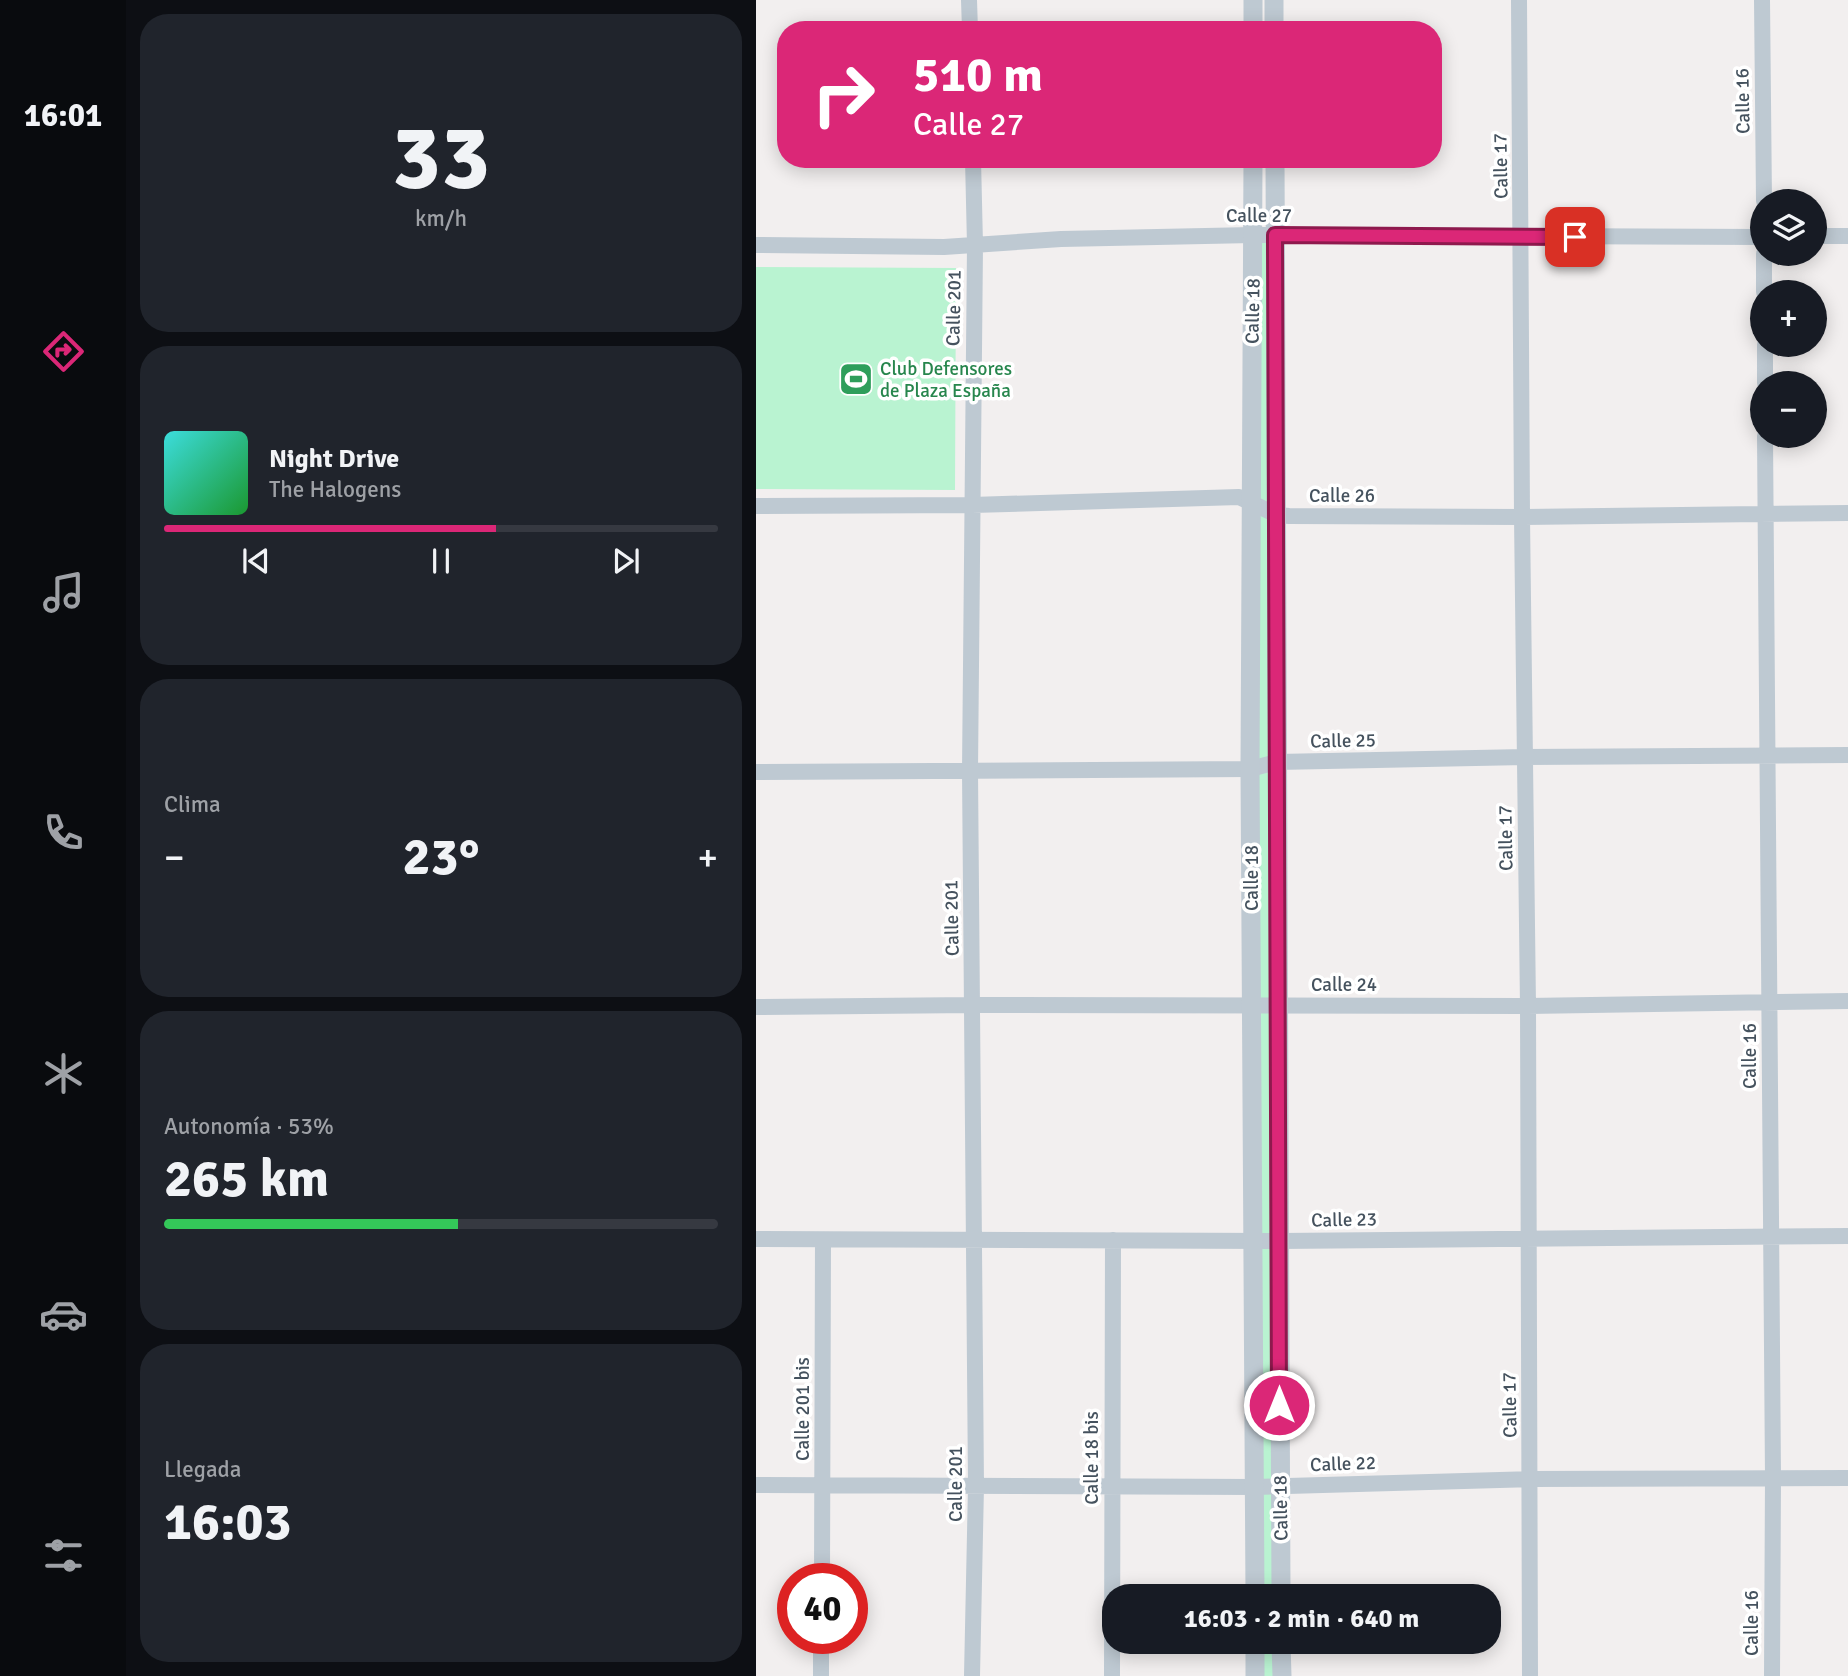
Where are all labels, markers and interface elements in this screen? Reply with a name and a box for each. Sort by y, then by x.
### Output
text: 510 m [913,45,1043,105]
icon: right [798,49,889,140]
street label: Calle 16 [1730,68,1756,134]
text: 16:01 [24,96,102,135]
text: 33 [392,102,490,215]
text: Calle 27 [913,105,1024,144]
street label: Calle 17 [1488,133,1514,199]
map controls [1750,189,1827,448]
button: layers [1750,189,1827,266]
text: km/h [415,204,467,233]
street label: Calle 27 [1226,204,1292,228]
pin [1545,207,1605,267]
icon: arrive [1556,218,1594,256]
street label: Calle 201 [941,270,967,346]
street label: Calle 18 [1240,278,1266,344]
button: + [1750,280,1827,357]
icon: directions [39,327,88,376]
place label: Club Defensores de Plaza España [880,357,1012,403]
sports icon: Club Defensores de Plaza España [837,360,875,398]
button: − [1750,371,1827,448]
text: Night Drive [269,443,399,475]
text: The Halogens [269,475,401,504]
street label: Calle 26 [1309,484,1375,508]
icon: previous [237,542,275,580]
icon: pause [422,542,460,580]
icon: next [607,542,645,580]
icon: music [39,568,88,617]
street label: Calle 25 [1310,728,1376,754]
text: Clima [164,790,221,819]
street label: Calle 17 [1493,805,1519,871]
icon: phone [39,808,88,857]
text: 23° [403,825,479,889]
text: − [164,834,185,881]
text: + [697,834,718,881]
street label: Calle 18 [1240,845,1264,911]
street label: Calle 201 [939,880,965,956]
street label: Calle 24 [1311,973,1377,997]
street label: Calle 16 [1738,1023,1762,1089]
icon: climate [39,1049,88,1098]
text: Autonomía · 53% [164,1112,334,1141]
text: 265 km [164,1147,329,1211]
street label: Calle 23 [1311,1207,1377,1233]
icon: car [39,1290,88,1339]
street label: Calle 201 bis [791,1357,815,1461]
position arrow [1242,1368,1316,1442]
street label: Calle 17 [1497,1372,1523,1438]
street label: Calle 18 bis [1080,1411,1104,1505]
street label: Calle 201 [944,1446,968,1522]
street label: Calle 22 [1310,1451,1376,1477]
text: Llegada [164,1455,241,1484]
street label: Calle 18 [1268,1475,1294,1541]
text: 16:03 [164,1490,292,1554]
icon: filters [39,1531,88,1580]
speed limit sign: 40 [777,1563,868,1654]
street label: Calle 16 [1740,1590,1764,1656]
text: 16:03 · 2 min · 640 m [1184,1603,1419,1635]

